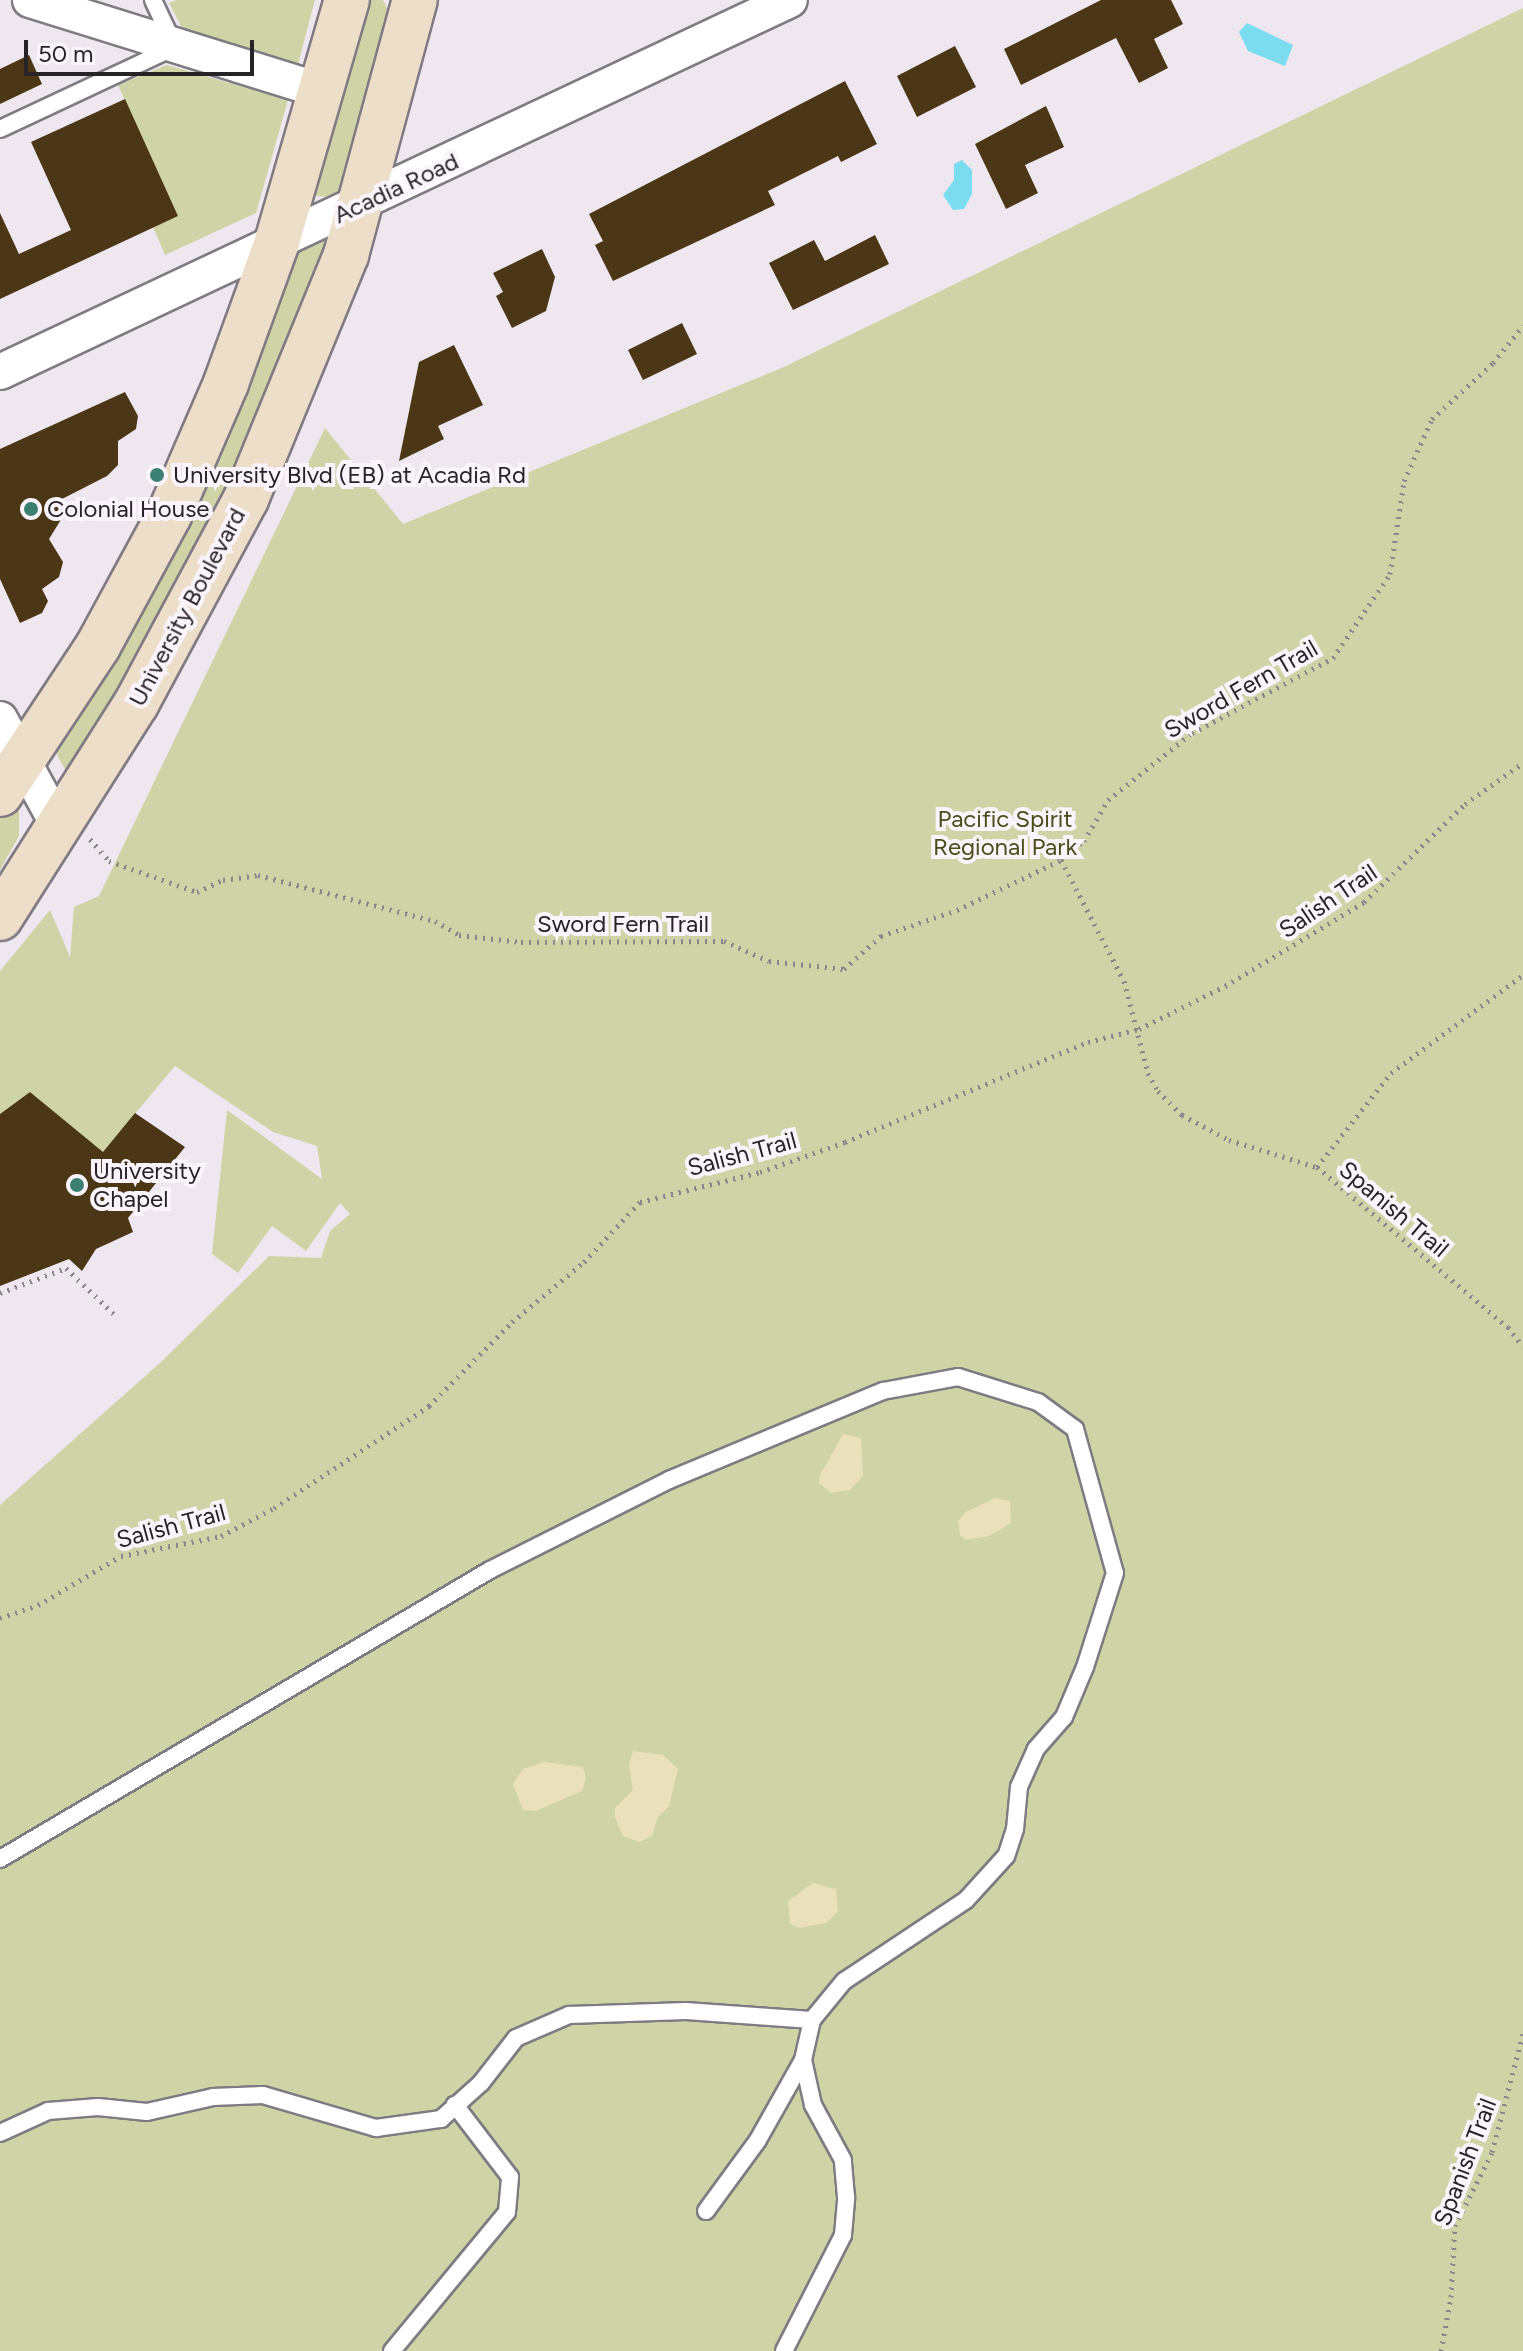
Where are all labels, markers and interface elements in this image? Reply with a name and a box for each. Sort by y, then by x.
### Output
scale bar [28,24,258,74]
text: 50 m [38,39,94,68]
street label: Acadia Road [329,147,463,229]
place label: University Blvd (EB) at Acadia Rd [173,461,526,489]
marker: University Blvd (EB) at Acadia Rd [148,466,166,484]
place label: Colonial House [47,495,209,523]
marker: Colonial House [22,500,40,518]
street label: University Boulevard [123,503,251,711]
street label: Sword Fern Trail [1159,634,1323,744]
park label: Pacific Spirit Regional Park [933,805,1077,861]
street label: Salish Trail [1274,858,1382,944]
street label: Sword Fern Trail [537,910,709,938]
street label: Salish Trail [684,1126,800,1182]
street label: Spanish Trail [1333,1155,1455,1263]
place label: University Chapel [93,1157,201,1213]
marker: University Chapel [68,1176,86,1194]
street label: Salish Trail [113,1498,229,1554]
street label: Spanish Trail [1428,2094,1502,2230]

